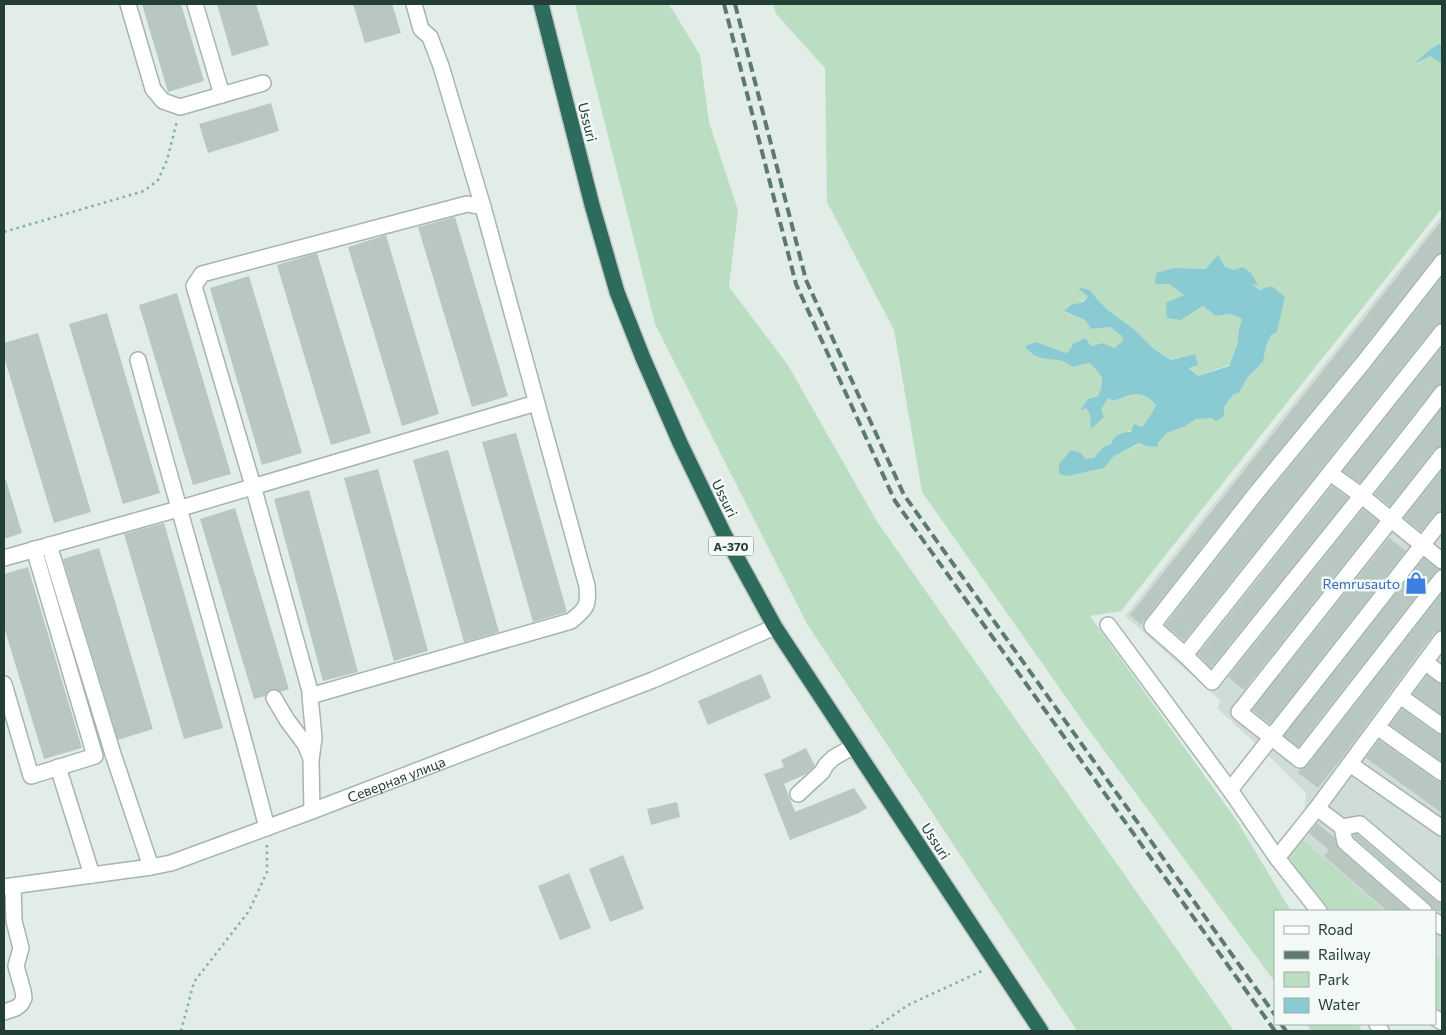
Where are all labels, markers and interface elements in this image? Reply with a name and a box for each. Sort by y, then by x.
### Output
street label: Ussuri [575,101,601,143]
street label: Ussuri [709,476,741,520]
road number: А-370 [708,536,754,556]
shop icon: Remrusauto [1403,570,1429,596]
place label: Remrusauto [1323,575,1400,592]
street label: Северная улица [345,752,447,805]
street label: Ussuri [918,820,954,862]
legend [1274,910,1436,1025]
text: Road [1318,920,1353,938]
text: Railway [1318,945,1371,963]
text: Park [1318,970,1349,988]
text: Water [1318,995,1360,1013]

